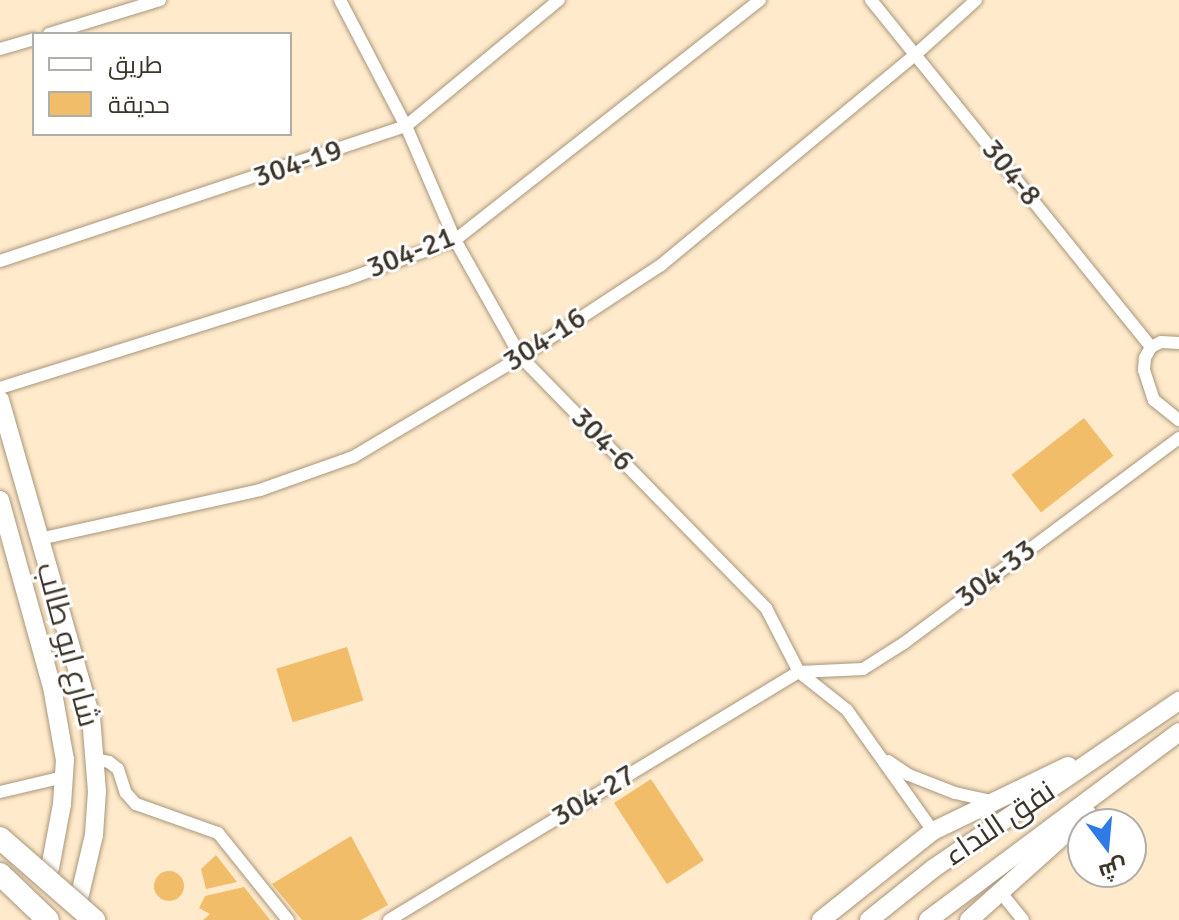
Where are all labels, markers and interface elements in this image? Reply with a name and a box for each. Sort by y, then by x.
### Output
legend [32,32,292,136]
text: طريق [108,50,163,80]
text: حديقة [108,90,170,120]
street label: 304-19 [249,132,347,196]
street label: 304-8 [973,132,1049,214]
street label: 304-21 [362,219,460,287]
street label: 304-16 [497,300,593,380]
street label: 304-6 [563,400,641,480]
street label: 304-33 [949,532,1043,616]
street label: شارع ابو طالب [28,559,106,731]
street label: 304-27 [546,757,642,835]
street label: نفق النداء [938,774,1062,874]
north arrow [1067,808,1147,888]
text: ش [1096,853,1131,886]

